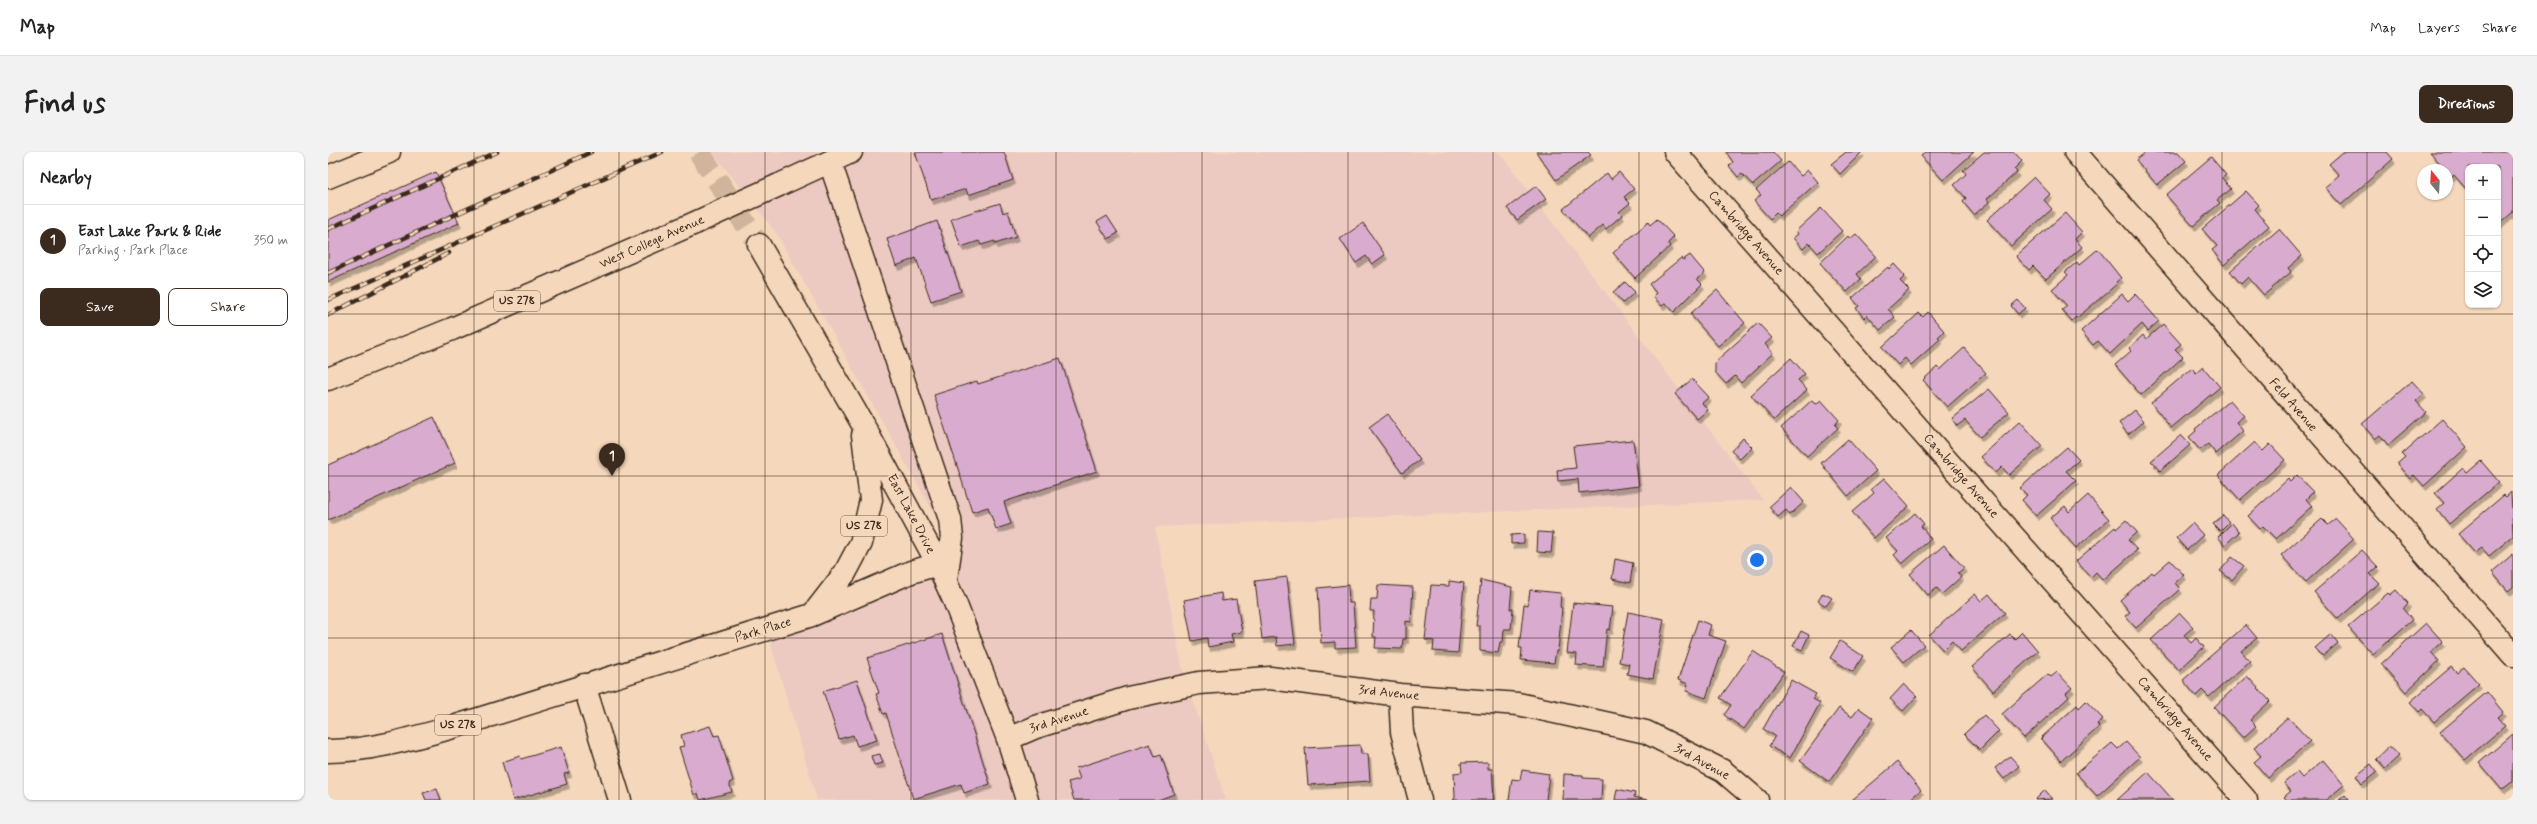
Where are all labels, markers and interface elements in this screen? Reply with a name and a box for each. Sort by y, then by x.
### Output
text: Map [20,15,55,40]
text: Map [2370,19,2396,37]
text: Layers [2418,19,2460,37]
text: Share [2482,19,2517,37]
button: Directions [2419,85,2513,123]
text: Find us [24,86,105,123]
north arrow [2417,164,2453,200]
map controls [2465,164,2501,308]
button: + [2465,164,2501,200]
text: Nearby [40,167,92,189]
street label: Cambridge Avenue [1704,187,1788,280]
button: − [2465,200,2501,236]
street label: West College Avenue [597,211,707,273]
text: East Lake Park & Ride [78,222,221,242]
text: 1 [50,232,56,249]
text: 350 m [254,232,288,249]
button: locate [2465,236,2501,272]
text: Parking · Park Place [78,242,188,259]
button: layers [2465,272,2501,308]
button: Save [40,288,160,326]
button: Share [168,288,288,326]
road number: US 278 [494,291,540,311]
street label: Feld Avenue [2265,375,2321,435]
street label: Cambridge Avenue [1919,430,2003,523]
pin: 1 [599,443,625,476]
street label: East Lake Drive [883,471,939,557]
road number: US 278 [841,516,887,536]
your location [1747,550,1767,570]
street label: Park Place [733,613,793,647]
street label: Cambridge Avenue [2133,673,2217,766]
street label: 3rd Avenue [1358,681,1420,705]
street label: 3rd Avenue [1027,702,1091,738]
road number: US 278 [435,715,481,735]
street label: 3rd Avenue [1671,740,1733,784]

